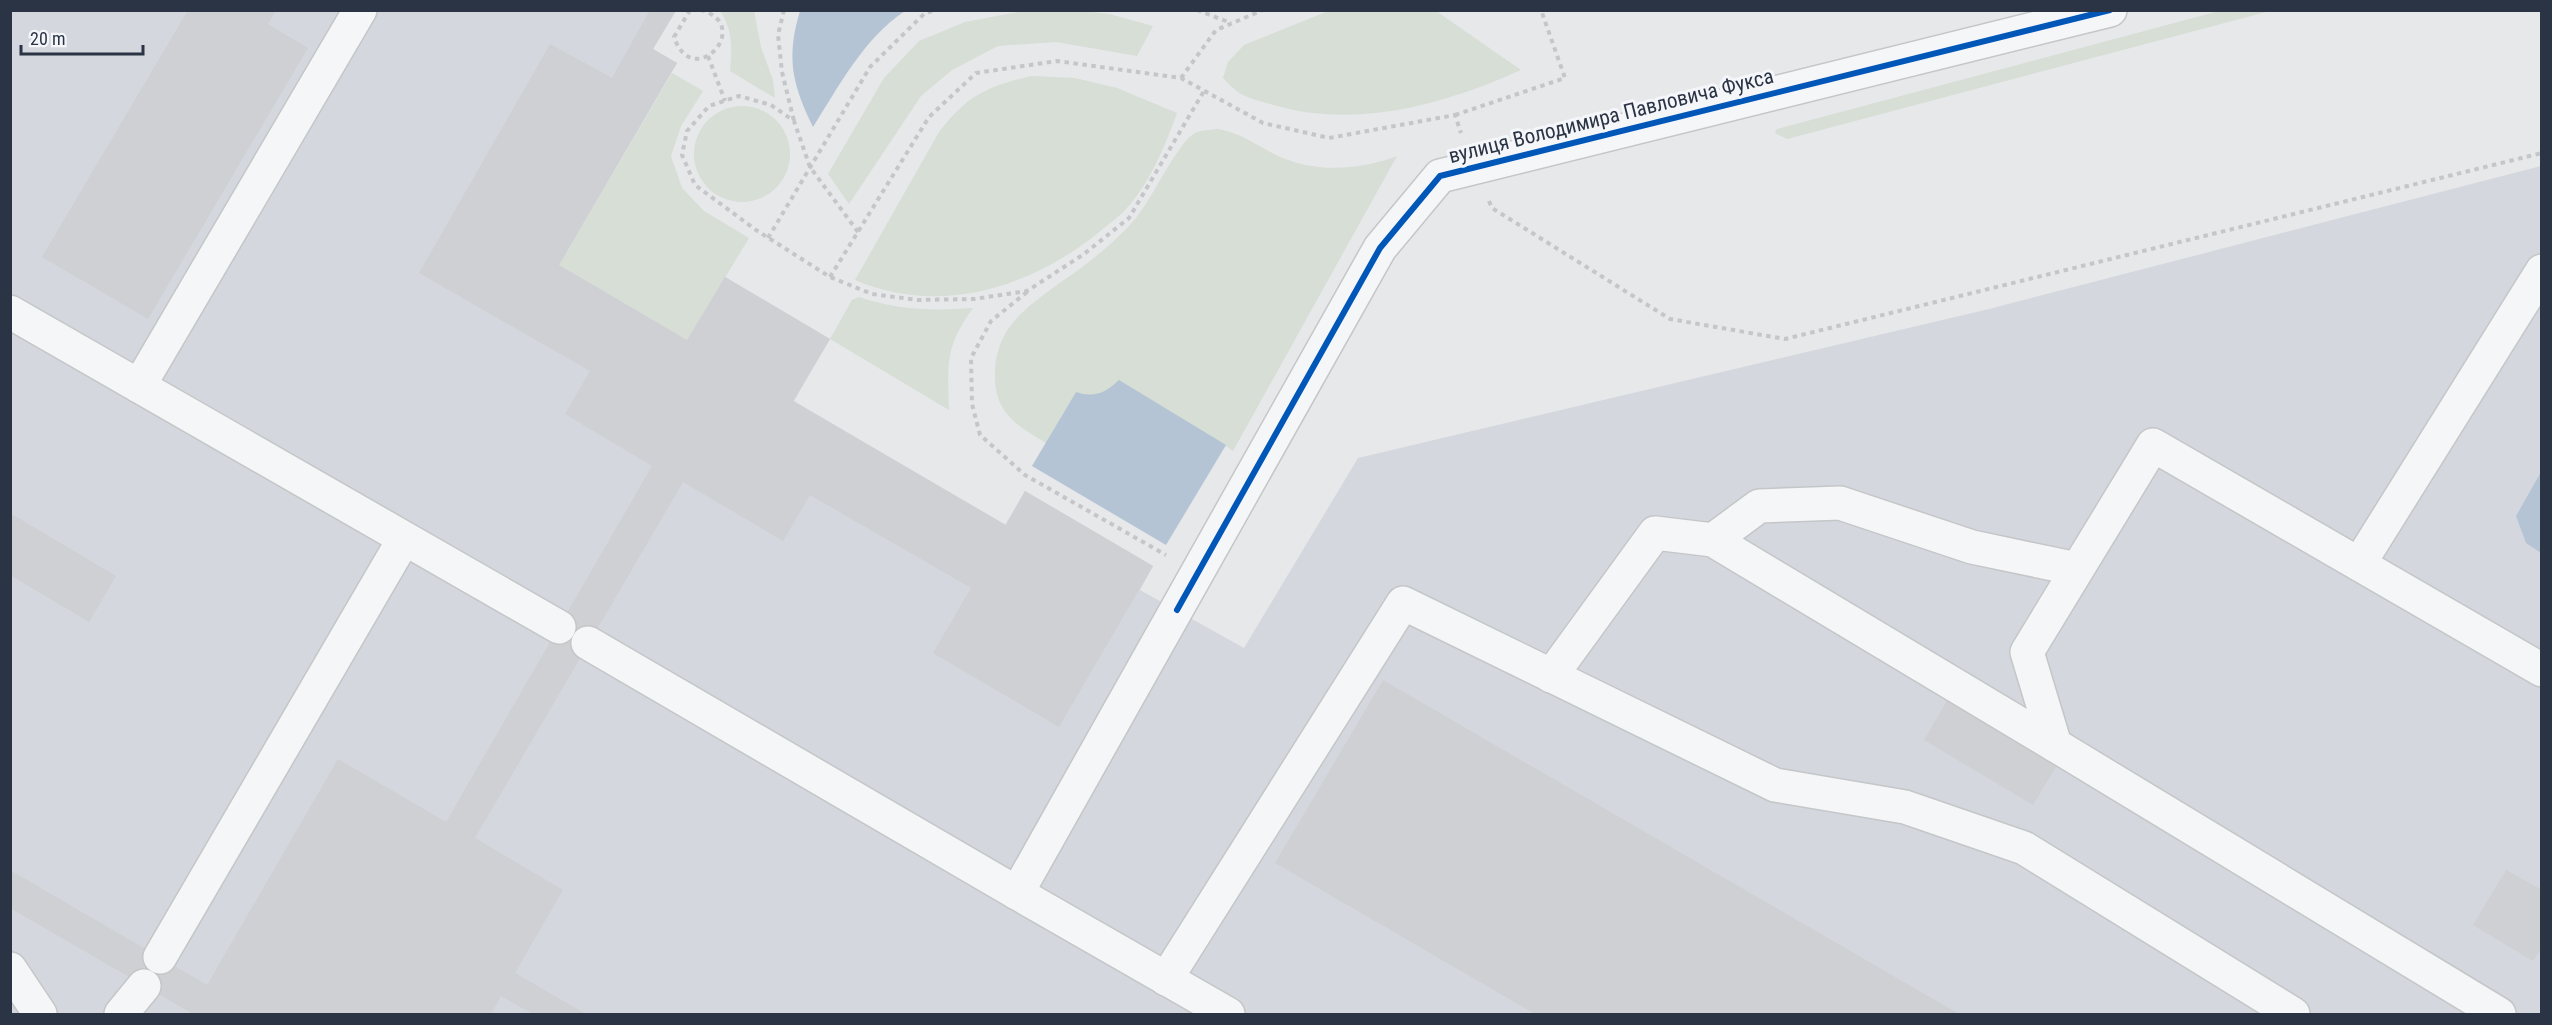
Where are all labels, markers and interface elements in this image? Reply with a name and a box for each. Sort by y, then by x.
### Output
scale bar [21,18,142,56]
text: 20 m [30,28,65,49]
street label: вулиця Володимира Павловича Фукса [1446,64,1776,168]

